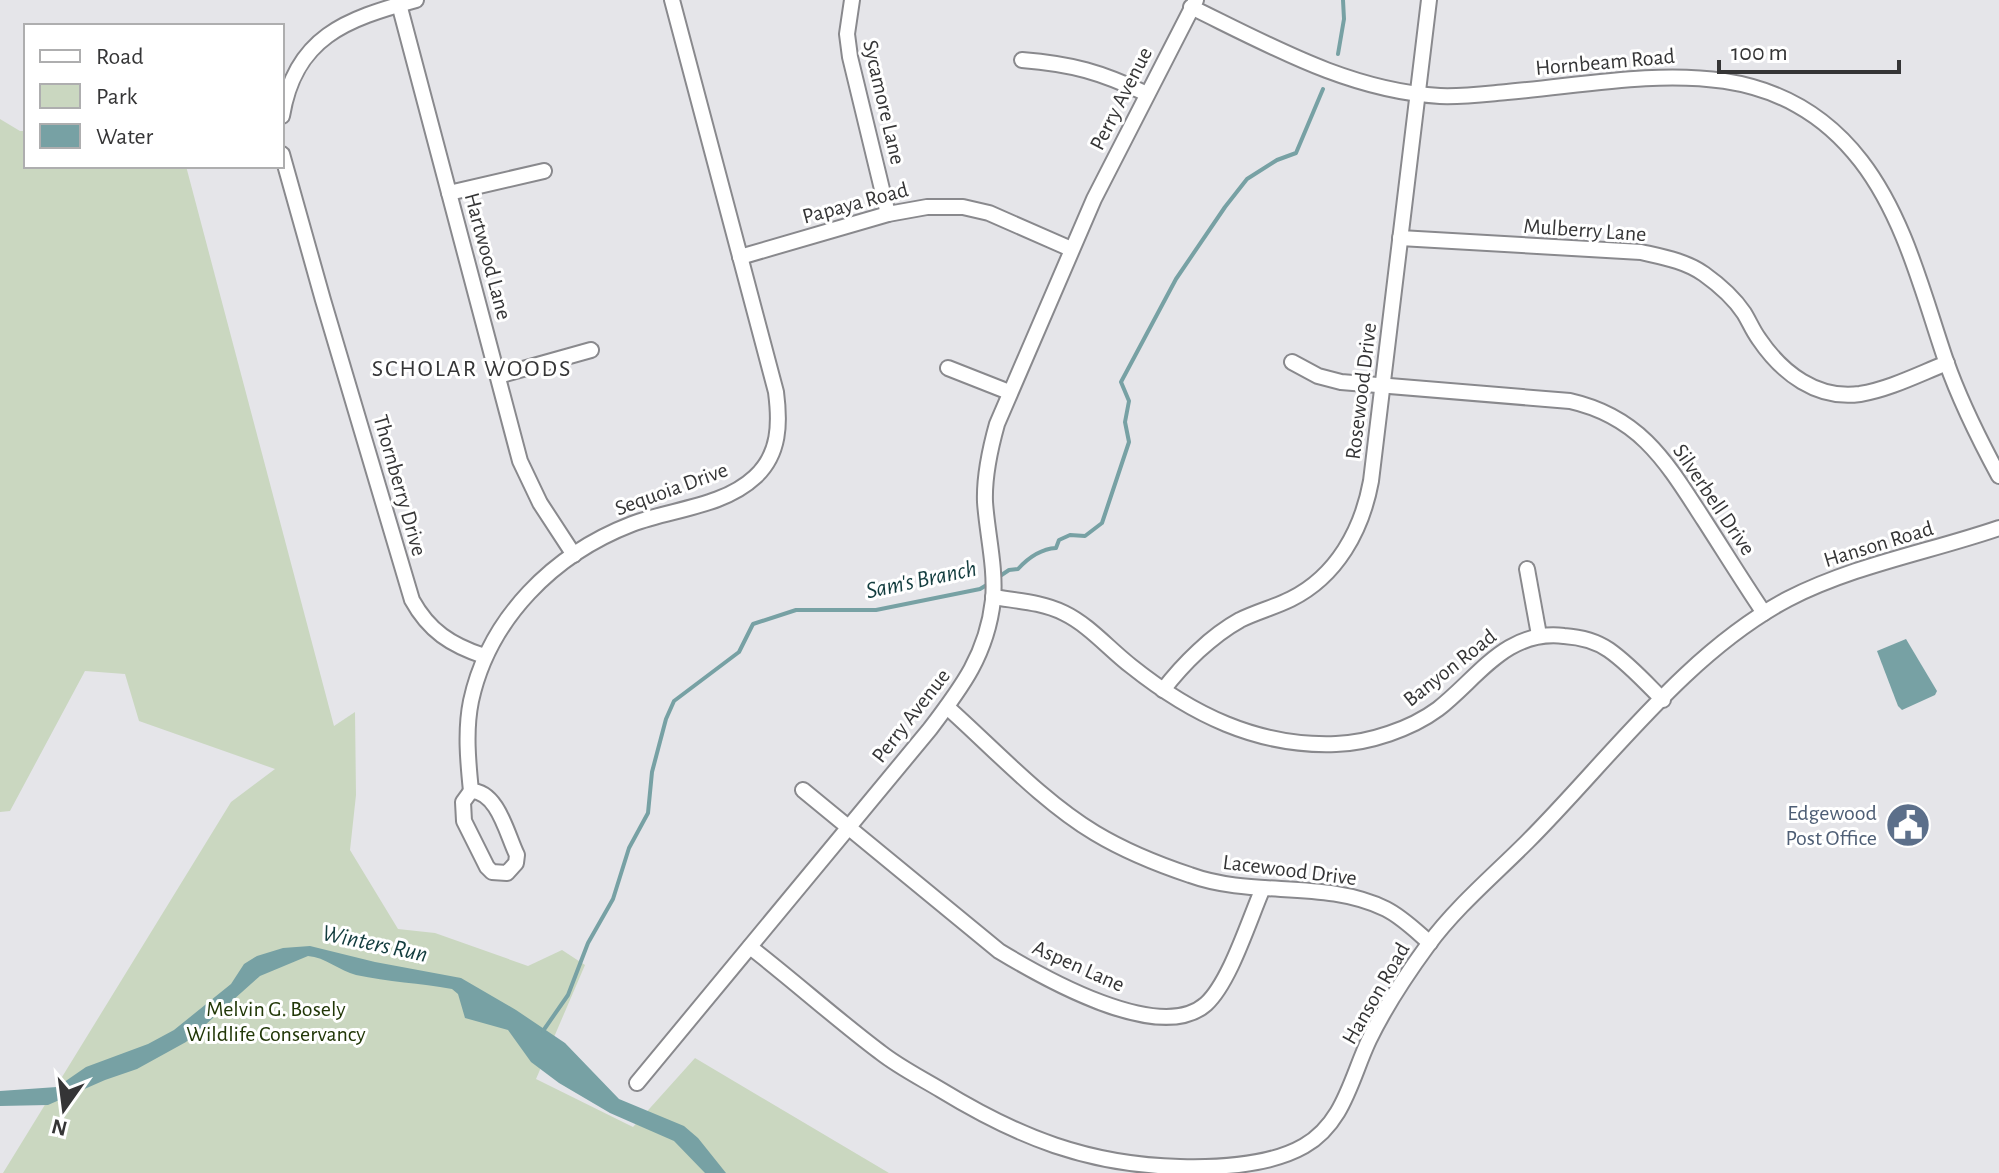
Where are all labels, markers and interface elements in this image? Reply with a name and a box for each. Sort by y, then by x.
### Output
legend [24,24,284,168]
scale bar [1719,24,1899,74]
street label: Sycamore Lane [859,38,909,167]
text: 100 m [1731,41,1788,65]
street label: Perry Avenue [1086,43,1156,153]
text: Road [96,45,144,69]
street label: Hornbeam Road [1534,45,1676,79]
text: Park [96,85,137,109]
text: Water [96,125,154,149]
street label: Papaya Road [800,178,911,228]
street label: Hartwood Lane [461,190,516,322]
street label: Mulberry Lane [1523,215,1647,245]
street label: Rosewood Drive [1342,322,1380,461]
district label: SCHOLAR WOODS [372,357,572,381]
street label: Thornberry Drive [369,412,431,558]
street label: Silverbell Drive [1669,440,1759,559]
street label: Sequoia Drive [612,458,731,519]
street label: Hanson Road [1821,517,1936,571]
water label: Sam's Branch [864,557,979,603]
street label: Banyon Road [1399,625,1500,711]
street label: Perry Avenue [868,665,954,767]
public building icon: Edgewood Post Office [1884,801,1932,849]
place label: Edgewood Post Office [1785,802,1877,849]
street label: Lacewood Drive [1222,851,1358,889]
water label: Winters Run [320,921,430,967]
street label: Aspen Lane [1029,936,1128,996]
street label: Hanson Road [1338,939,1414,1048]
park label: Melvin G. Bosely Wildlife Conservancy [186,998,366,1045]
north arrow [24,1069,104,1149]
text: N [49,1115,69,1140]

